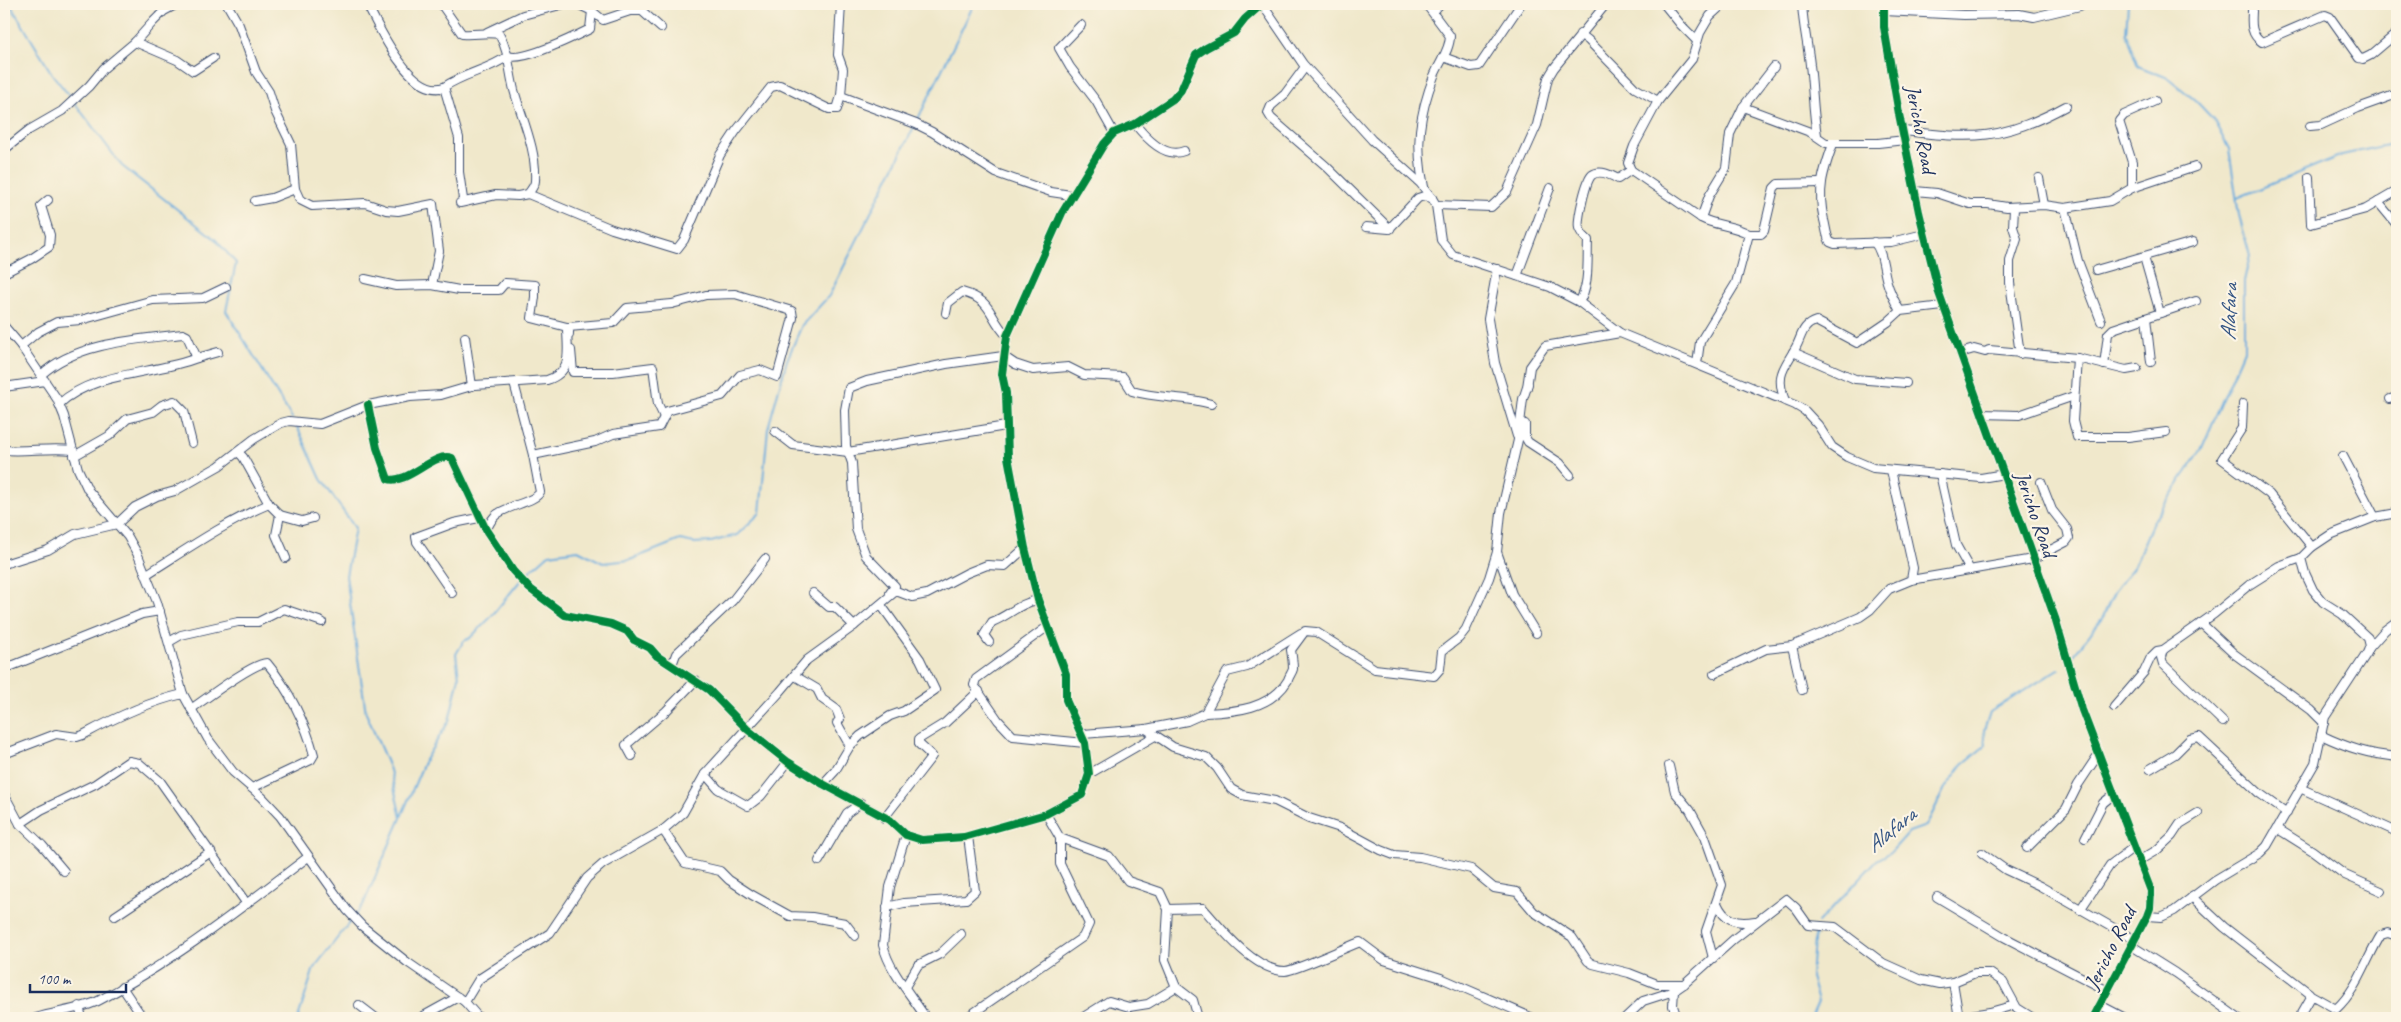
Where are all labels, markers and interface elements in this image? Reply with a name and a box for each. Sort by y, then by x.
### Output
street label: Jericho Road [1900,82,1943,179]
water label: Alafara [2214,280,2244,341]
street label: Jericho Road [2009,467,2064,564]
water label: Alafara [1860,799,1924,859]
street label: Jericho Road [2078,899,2144,994]
scale bar [30,962,126,994]
text: 100 m [38,970,72,989]

